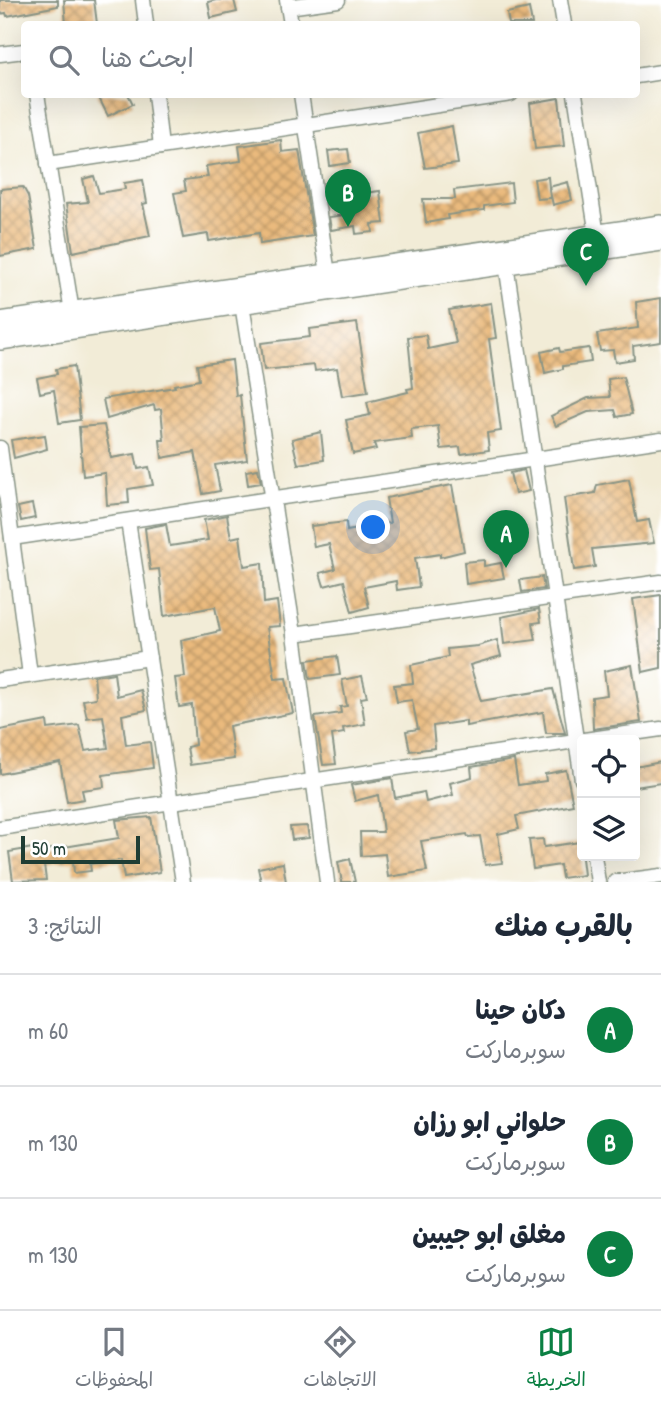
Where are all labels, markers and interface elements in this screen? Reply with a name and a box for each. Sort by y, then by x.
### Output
search box [21,21,640,98]
text: ابحث هنا [101,40,194,75]
icon: search [45,41,83,79]
pin: B [325,169,371,227]
pin: C [563,228,609,286]
your location [356,510,390,544]
pin: A [483,510,529,568]
map controls [577,735,640,861]
button: locate [577,735,640,798]
button: layers [577,798,640,861]
scale bar [21,833,140,865]
text: 50 m [32,835,66,861]
text: بالقرب منك [495,905,633,945]
text: النتائج: 3 [28,910,102,941]
text: دكان حينا [475,992,566,1027]
text: 60 m [28,1015,68,1046]
text: A [604,1015,616,1046]
text: سوبرماركت [465,1034,566,1065]
text: حلواني ابو رزان [413,1104,566,1139]
text: 130 m [28,1127,78,1158]
text: B [604,1127,616,1158]
text: سوبرماركت [465,1146,566,1177]
text: مغلق ابو جيبين [412,1216,566,1251]
text: 130 m [28,1239,78,1270]
text: C [604,1239,616,1270]
text: سوبرماركت [465,1258,566,1289]
tab: المحفوظات [75,1323,153,1396]
tab: الاتجاهات [303,1323,377,1396]
tab: الخريطة [527,1323,586,1396]

